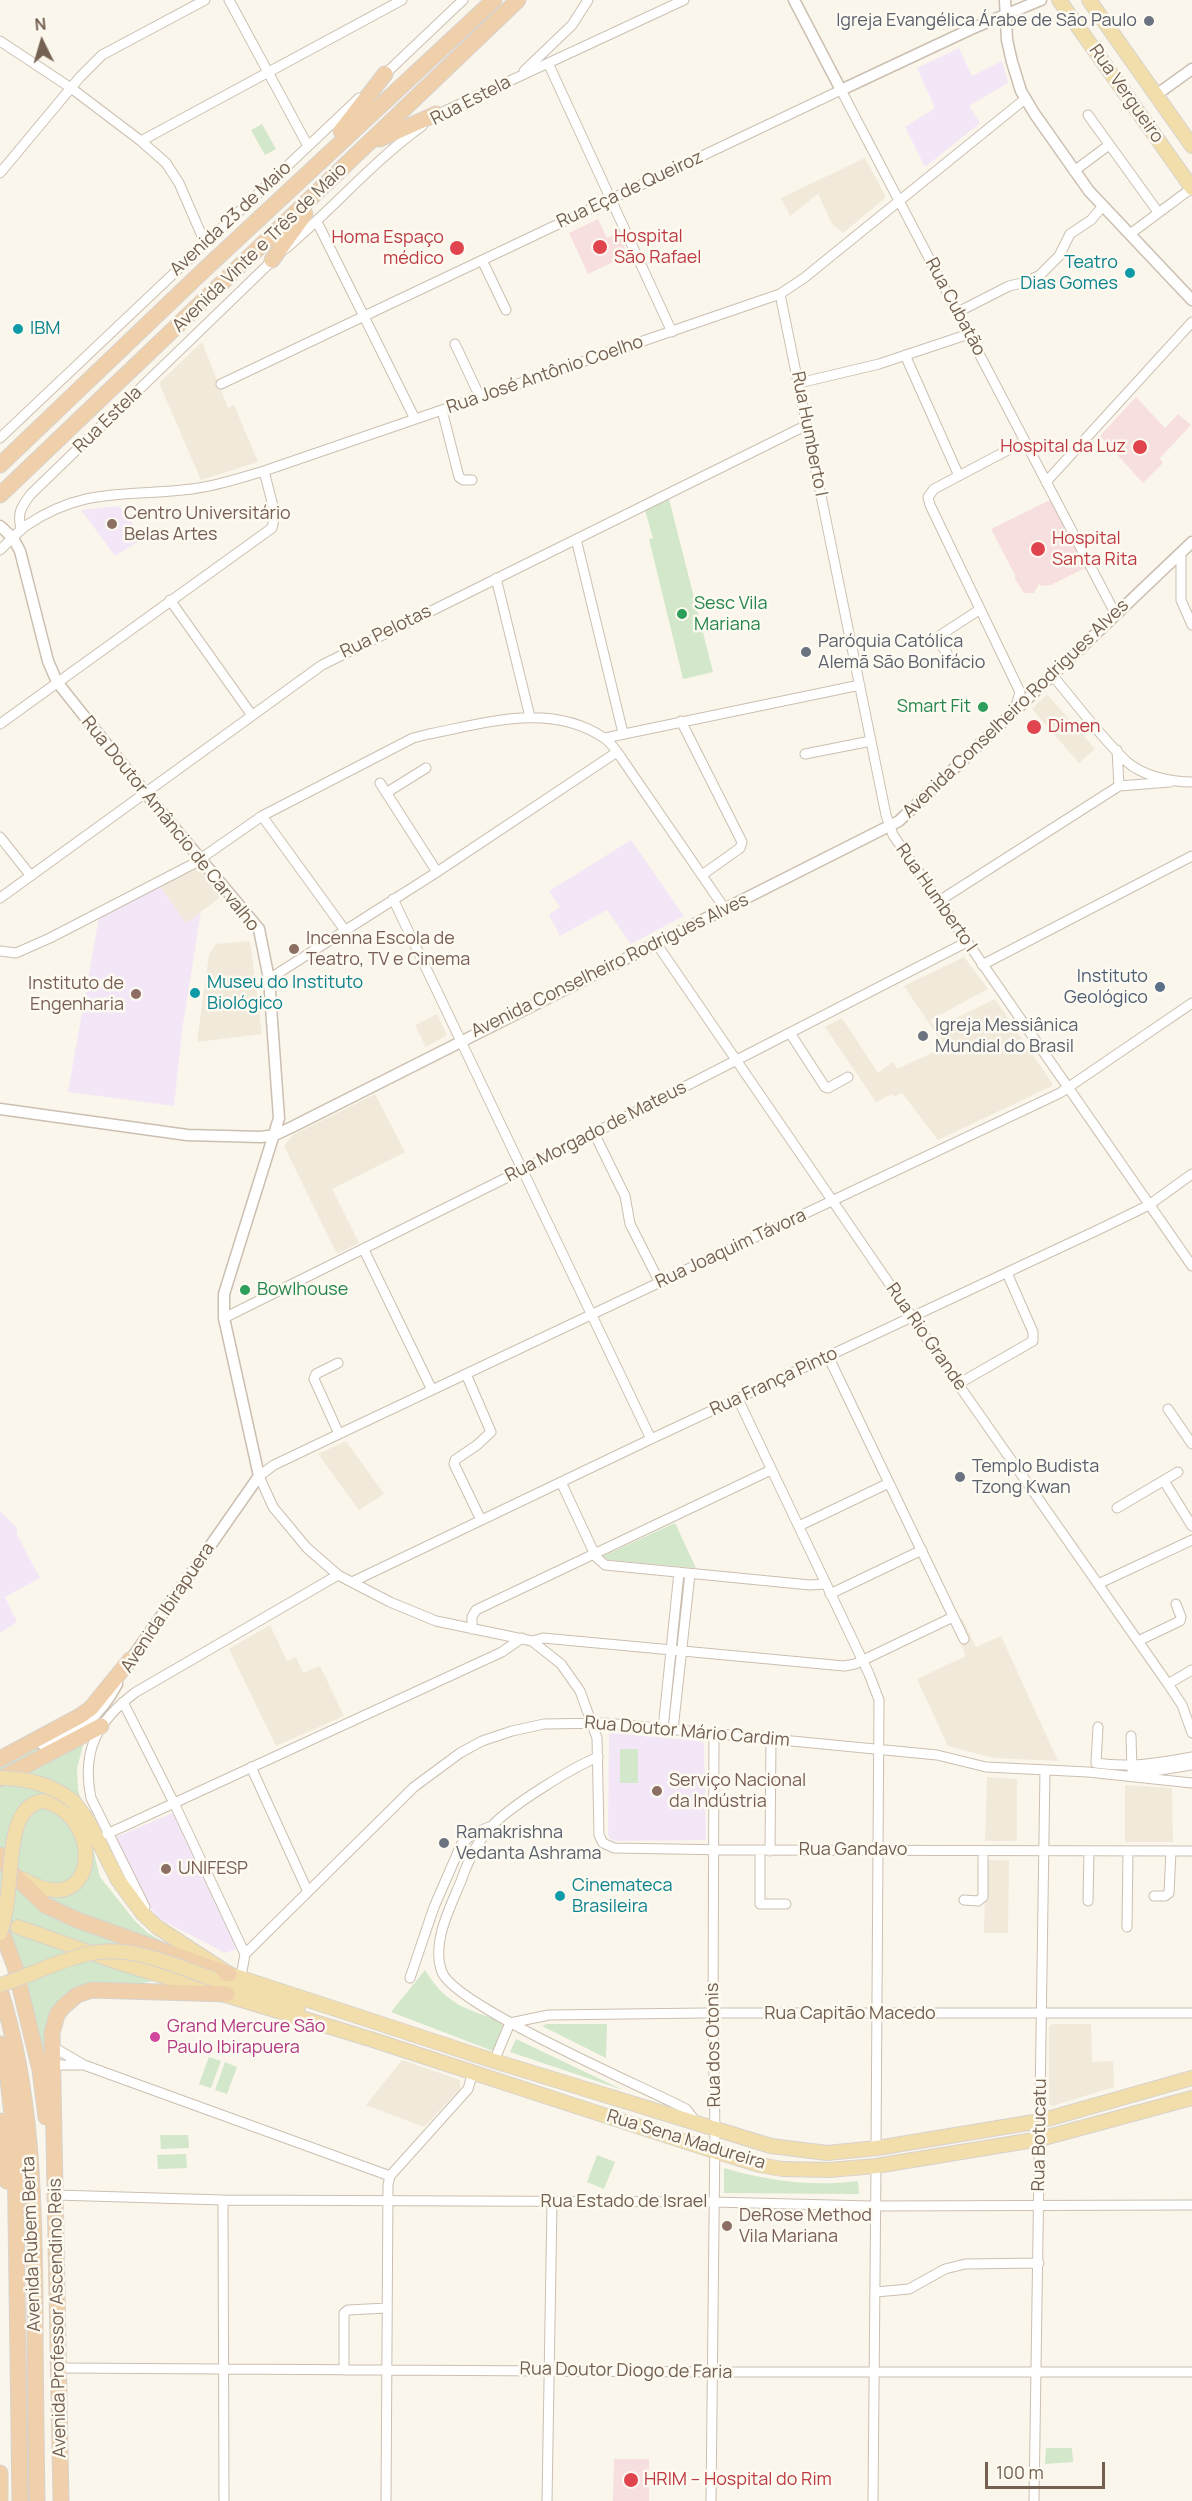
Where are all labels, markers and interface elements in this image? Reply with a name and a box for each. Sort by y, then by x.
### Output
place label: Igreja Evangélica Árabe de São Paulo [836,10,1137,32]
north arrow [12,12,72,72]
text: N [34,13,47,36]
marker: Igreja Evangélica Árabe de São Paulo [1142,14,1156,28]
street label: Rua Vergueiro [1084,41,1168,147]
street label: Rua Estela [427,72,515,130]
street label: Rua Eça de Queiroz [553,147,707,233]
street label: Avenida 23 de Maio [166,157,296,281]
street label: Avenida Vinte e Três de Maio [168,159,352,337]
place label: Hospital São Rafael [614,226,702,268]
place label: Homa Espaço médico [331,227,444,270]
marker: Hospital São Rafael [591,238,609,256]
marker: Homa Espaço médico [448,239,466,257]
place label: Teatro Dias Gomes [1020,252,1118,294]
street label: Rua Cubatão [920,254,990,360]
marker: Teatro Dias Gomes [1123,266,1137,280]
place label: IBM [30,318,60,340]
marker: IBM [11,322,25,336]
street label: Rua José Antônio Coelho [444,331,646,419]
street label: Rua Humberto I [786,370,832,498]
street label: Rua Estela [69,382,147,458]
place label: Hospital da Luz [1000,436,1126,458]
marker: Hospital da Luz [1131,438,1149,456]
place label: Centro Universitário Belas Artes [124,503,291,546]
marker: Centro Universitário Belas Artes [105,517,119,531]
place label: Hospital Santa Rita [1052,528,1137,570]
marker: Hospital Santa Rita [1029,540,1047,558]
place label: Sesc Vila Mariana [694,593,768,636]
street label: Avenida Conselheiro Rodrigues Alves [898,595,1134,823]
street label: Rua Pelotas [337,601,435,663]
marker: Sesc Vila Mariana [675,607,689,621]
place label: Paróquia Católica Alemã São Bonifácio [818,631,985,674]
marker: Paróquia Católica Alemã São Bonifácio [799,645,813,659]
place label: Smart Fit [897,696,971,718]
marker: Smart Fit [976,700,990,714]
street label: Rua Doutor Amâncio de Carvalho [77,712,263,936]
place label: Dimen [1048,716,1100,738]
marker: Dimen [1025,718,1043,736]
street label: Rua Humberto I [891,840,981,956]
street label: Avenida Conselheiro Rodrigues Alves [468,889,752,1043]
place label: Incenna Escola de Teatro, TV e Cinema [306,928,470,970]
marker: Incenna Escola de Teatro, TV e Cinema [287,942,301,956]
place label: Instituto Geológico [1064,966,1148,1008]
place label: Museu do Instituto Biológico [207,972,363,1014]
place label: Instituto de Engenharia [28,973,124,1016]
marker: Instituto Geológico [1153,980,1167,994]
marker: Museu do Instituto Biológico [188,986,202,1000]
marker: Instituto de Engenharia [129,987,143,1001]
place label: Igreja Messiânica Mundial do Brasil [935,1015,1078,1058]
marker: Igreja Messiânica Mundial do Brasil [916,1029,930,1043]
street label: Rua Morgado de Mateus [502,1077,690,1187]
street label: Rua Joaquim Távora [652,1205,810,1293]
place label: Bowlhouse [257,1279,348,1301]
street label: Rua Rio Grande [881,1279,971,1395]
marker: Bowlhouse [238,1283,252,1297]
street label: Rua França Pinto [707,1343,841,1421]
place label: Templo Budista Tzong Kwan [972,1456,1099,1498]
marker: Templo Budista Tzong Kwan [953,1470,967,1484]
street label: Avenida Ibirapuera [117,1539,219,1677]
street label: Rua Doutor Mário Cardim [583,1712,791,1752]
place label: Serviço Nacional da Indústria [669,1770,806,1812]
marker: Serviço Nacional da Indústria [650,1784,664,1798]
place label: Ramakrishna Vedanta Ashrama [456,1822,601,1864]
marker: Ramakrishna Vedanta Ashrama [437,1836,451,1850]
street label: Rua Gandavo [799,1839,907,1861]
place label: UNIFESP [178,1858,248,1880]
marker: UNIFESP [159,1862,173,1876]
place label: Cinemateca Brasileira [572,1875,672,1918]
marker: Cinemateca Brasileira [553,1889,567,1903]
street label: Rua dos Otonis [702,1982,726,2108]
street label: Rua Capitão Macedo [764,2003,936,2025]
place label: Grand Mercure São Paulo Ibirapuera [167,2016,326,2058]
marker: Grand Mercure São Paulo Ibirapuera [148,2030,162,2044]
street label: Rua Botucatu [1028,2078,1052,2192]
street label: Rua Sena Madureira [604,2106,768,2174]
street label: Avenida Rubem Berta [18,2156,46,2332]
street label: Avenida Professor Ascendino Reis [45,2178,71,2458]
street label: Rua Estado de Israel [541,2191,707,2213]
place label: DeRose Method Vila Mariana [739,2205,872,2248]
marker: DeRose Method Vila Mariana [720,2219,734,2233]
street label: Rua Doutor Diogo de Faria [519,2358,733,2384]
scale bar [988,2450,1108,2488]
text: 100 m [996,2460,1044,2484]
place label: HRIM – Hospital do Rim [644,2469,832,2491]
marker: HRIM – Hospital do Rim [622,2471,640,2489]

